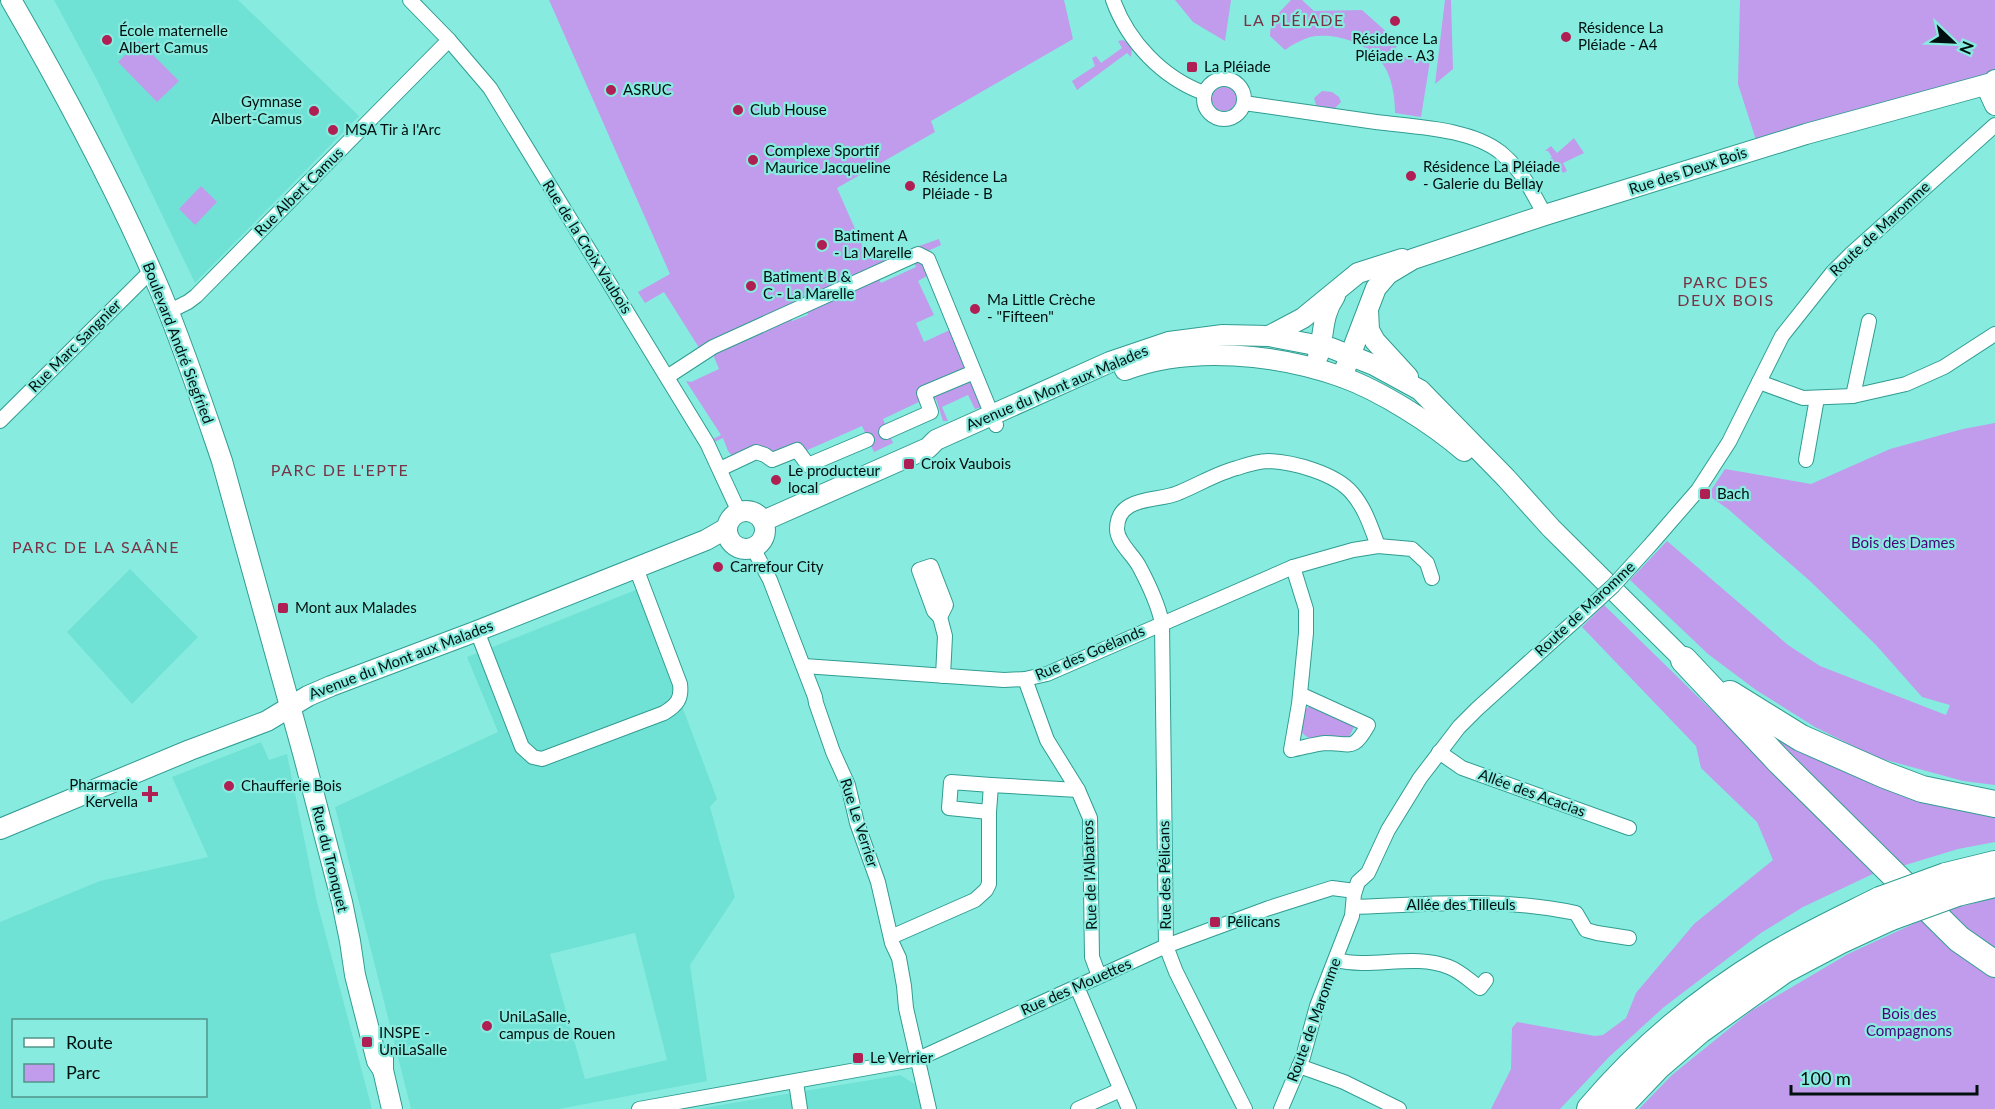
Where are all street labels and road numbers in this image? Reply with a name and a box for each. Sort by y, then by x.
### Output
street label: Rue des Deux Bois [1626,142,1749,198]
street label: Rue Albert Camus [250,143,346,239]
street label: Rue de la Croix Vaubois [539,176,636,317]
street label: Route de Maromme [1825,177,1933,279]
street label: Boulevard André Siegfried [140,259,218,426]
street label: Rue Marc Sangnier [24,295,125,395]
street label: Avenue du Mont aux Malades [963,341,1150,434]
street label: Route de Maromme [1530,557,1638,659]
street label: Avenue du Mont aux Malades [306,616,495,703]
street label: Rue des Goélands [1032,621,1147,683]
street label: Allée des Acacias [1476,764,1588,820]
street label: Rue Le Verrier [837,776,883,870]
street label: Rue du Tronquet [309,804,353,914]
street label: Rue de l'Albatros [1078,820,1100,930]
street label: Rue des Pélicans [1154,820,1174,930]
street label: Allée des Tilleuls [1407,895,1515,913]
street label: Rue des Mouettes [1018,954,1134,1018]
street label: Route de Maromme [1282,955,1344,1084]

